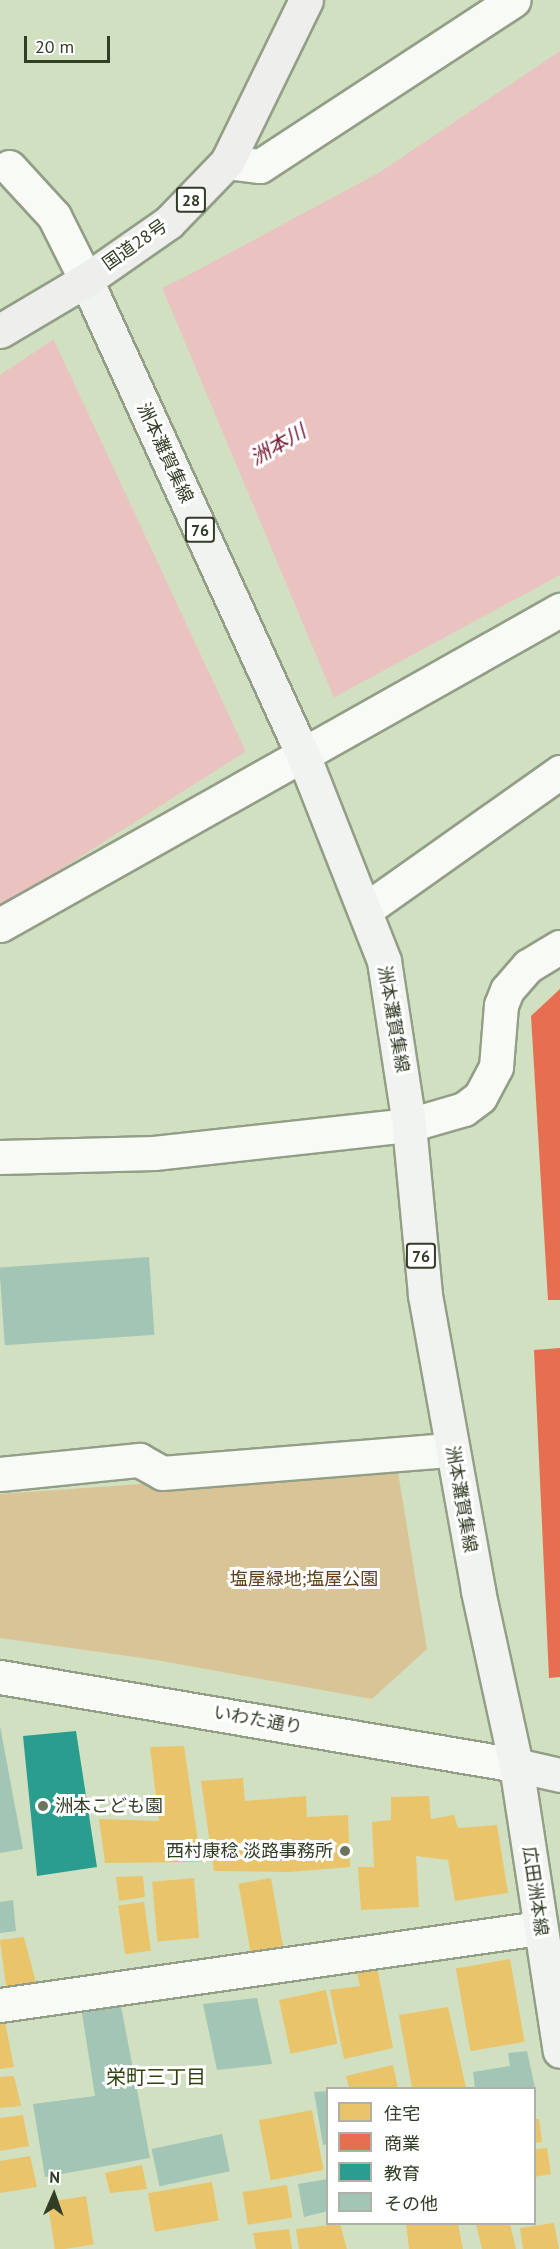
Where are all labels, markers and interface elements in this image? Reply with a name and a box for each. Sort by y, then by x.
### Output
scale bar [27,24,112,62]
text: 20 m [35,35,74,58]
road number: 28 [174,187,207,213]
street label: 国道28号 [99,215,171,275]
street label: 洲本灘賀集線 [132,399,198,507]
water label: 洲本川 [246,420,310,470]
road number: 76 [184,517,216,543]
street label: 洲本灘賀集線 [373,964,413,1074]
road number: 76 [404,1243,438,1269]
street label: 洲本灘賀集線 [441,1444,481,1554]
park label: 塩屋緑地;塩屋公園 [230,1568,378,1590]
street label: いわた通り [212,1702,304,1738]
place label: 洲本こども園 [55,1795,163,1817]
marker: 洲本こども園 [36,1799,50,1813]
place label: 西村康稔 淡路事務所 [166,1840,333,1862]
marker: 西村康稔 淡路事務所 [338,1844,352,1858]
street label: 広田洲本線 [518,1845,552,1937]
district label: 栄町三丁目 [106,2065,206,2089]
legend [326,2087,536,2225]
text: 住宅 [384,2102,420,2125]
text: 商業 [384,2132,420,2155]
text: 教育 [384,2162,420,2185]
north arrow [24,2165,84,2225]
text: N [49,2167,60,2187]
text: その他 [384,2192,438,2215]

